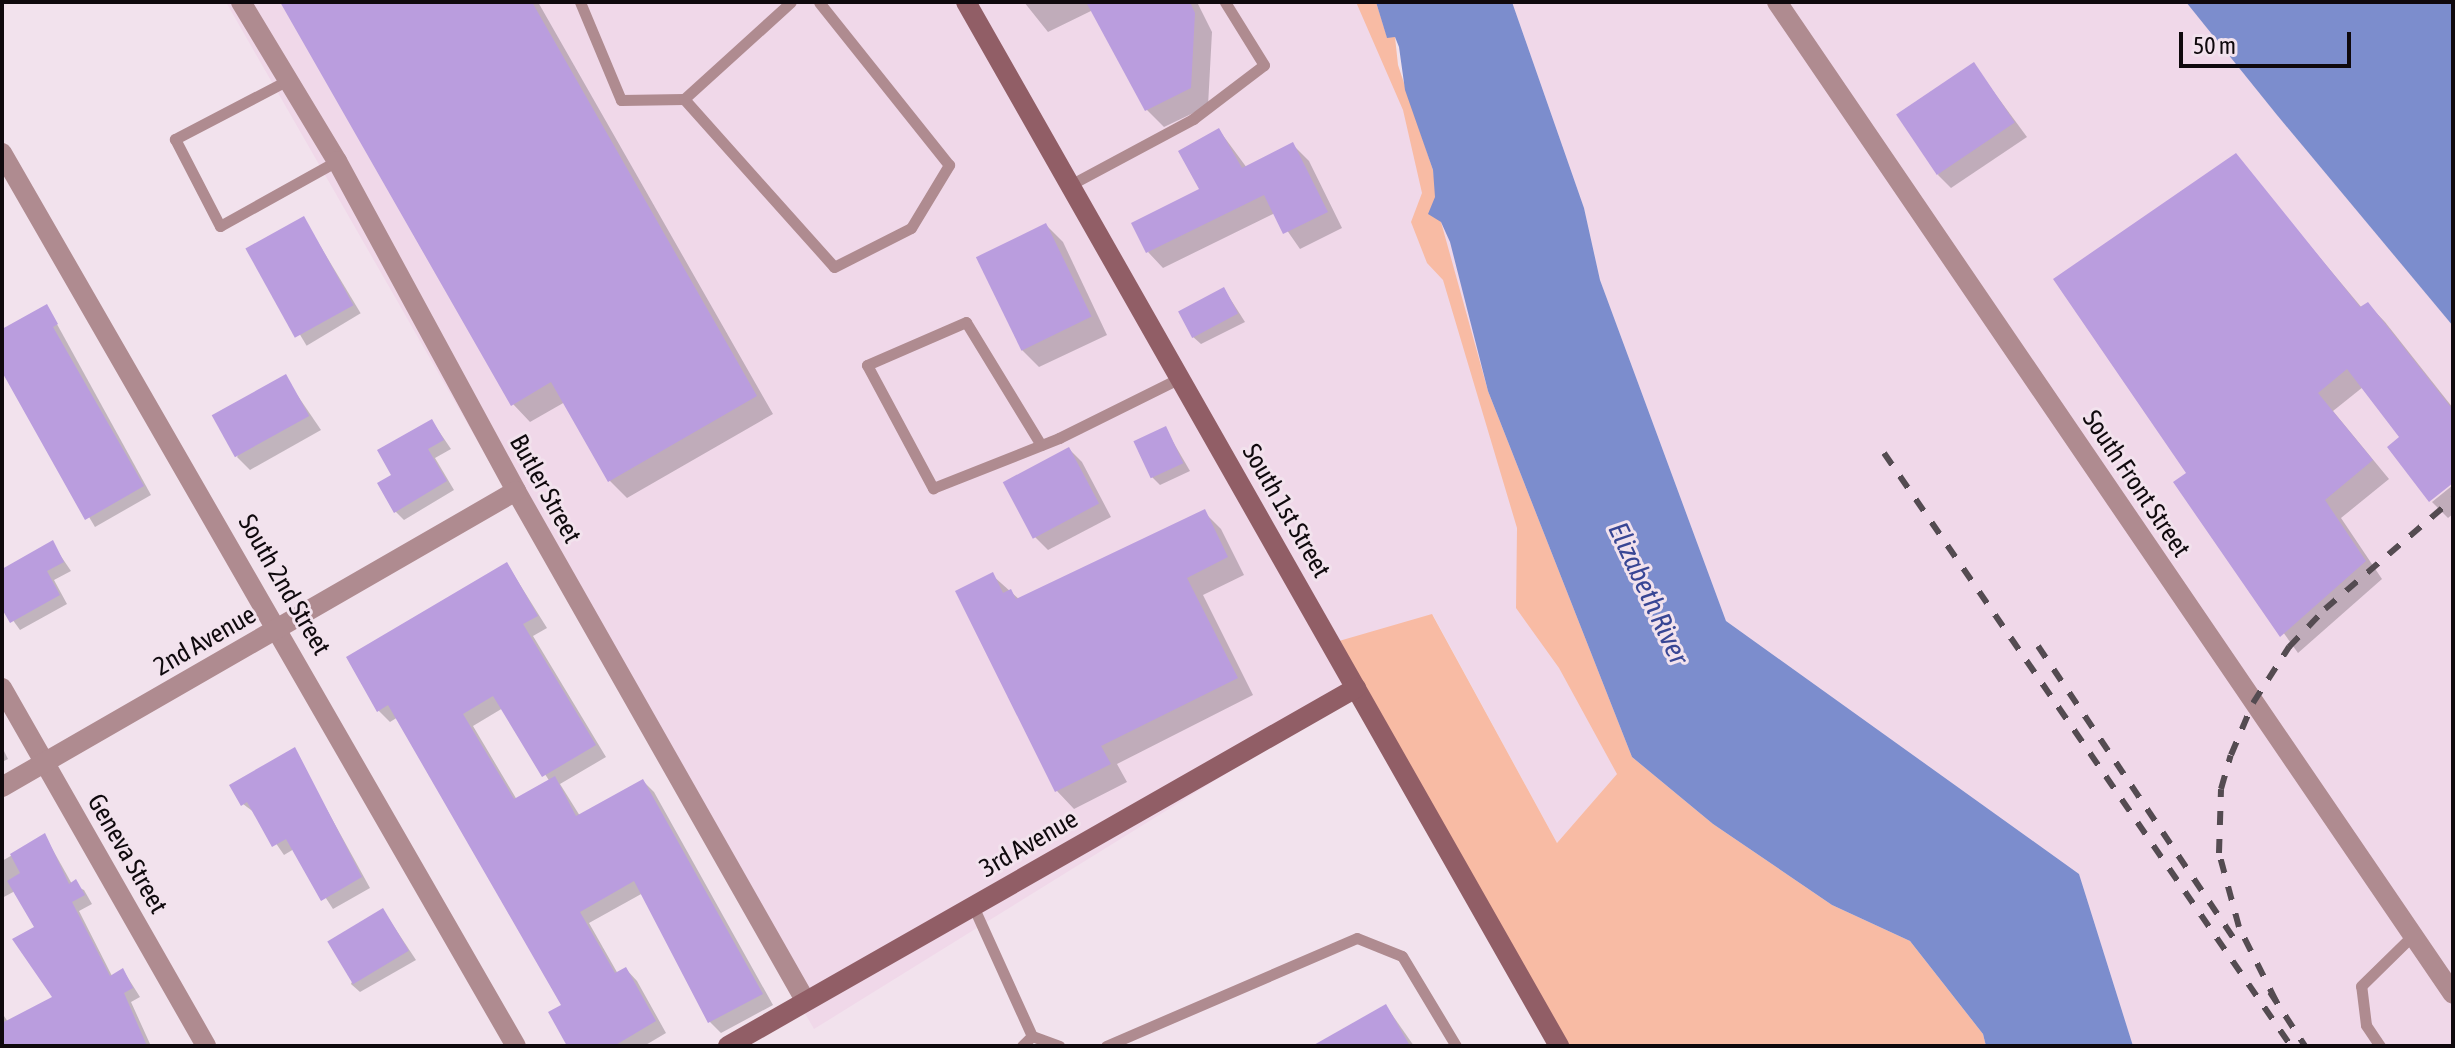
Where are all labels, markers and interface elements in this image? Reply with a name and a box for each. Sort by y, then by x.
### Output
scale bar [2183,16,2355,66]
text: 50 m [2193,32,2236,59]
street label: South Front Street [2076,405,2196,563]
street label: Butler Street [502,429,588,549]
street label: South 1st Street [1235,439,1337,583]
street label: South 2nd Street [231,509,337,661]
water label: Elizabeth River [1601,517,1697,669]
street label: 2nd Avenue [148,599,262,683]
street label: Geneva Street [80,789,174,919]
street label: 3rd Avenue [975,804,1083,884]

